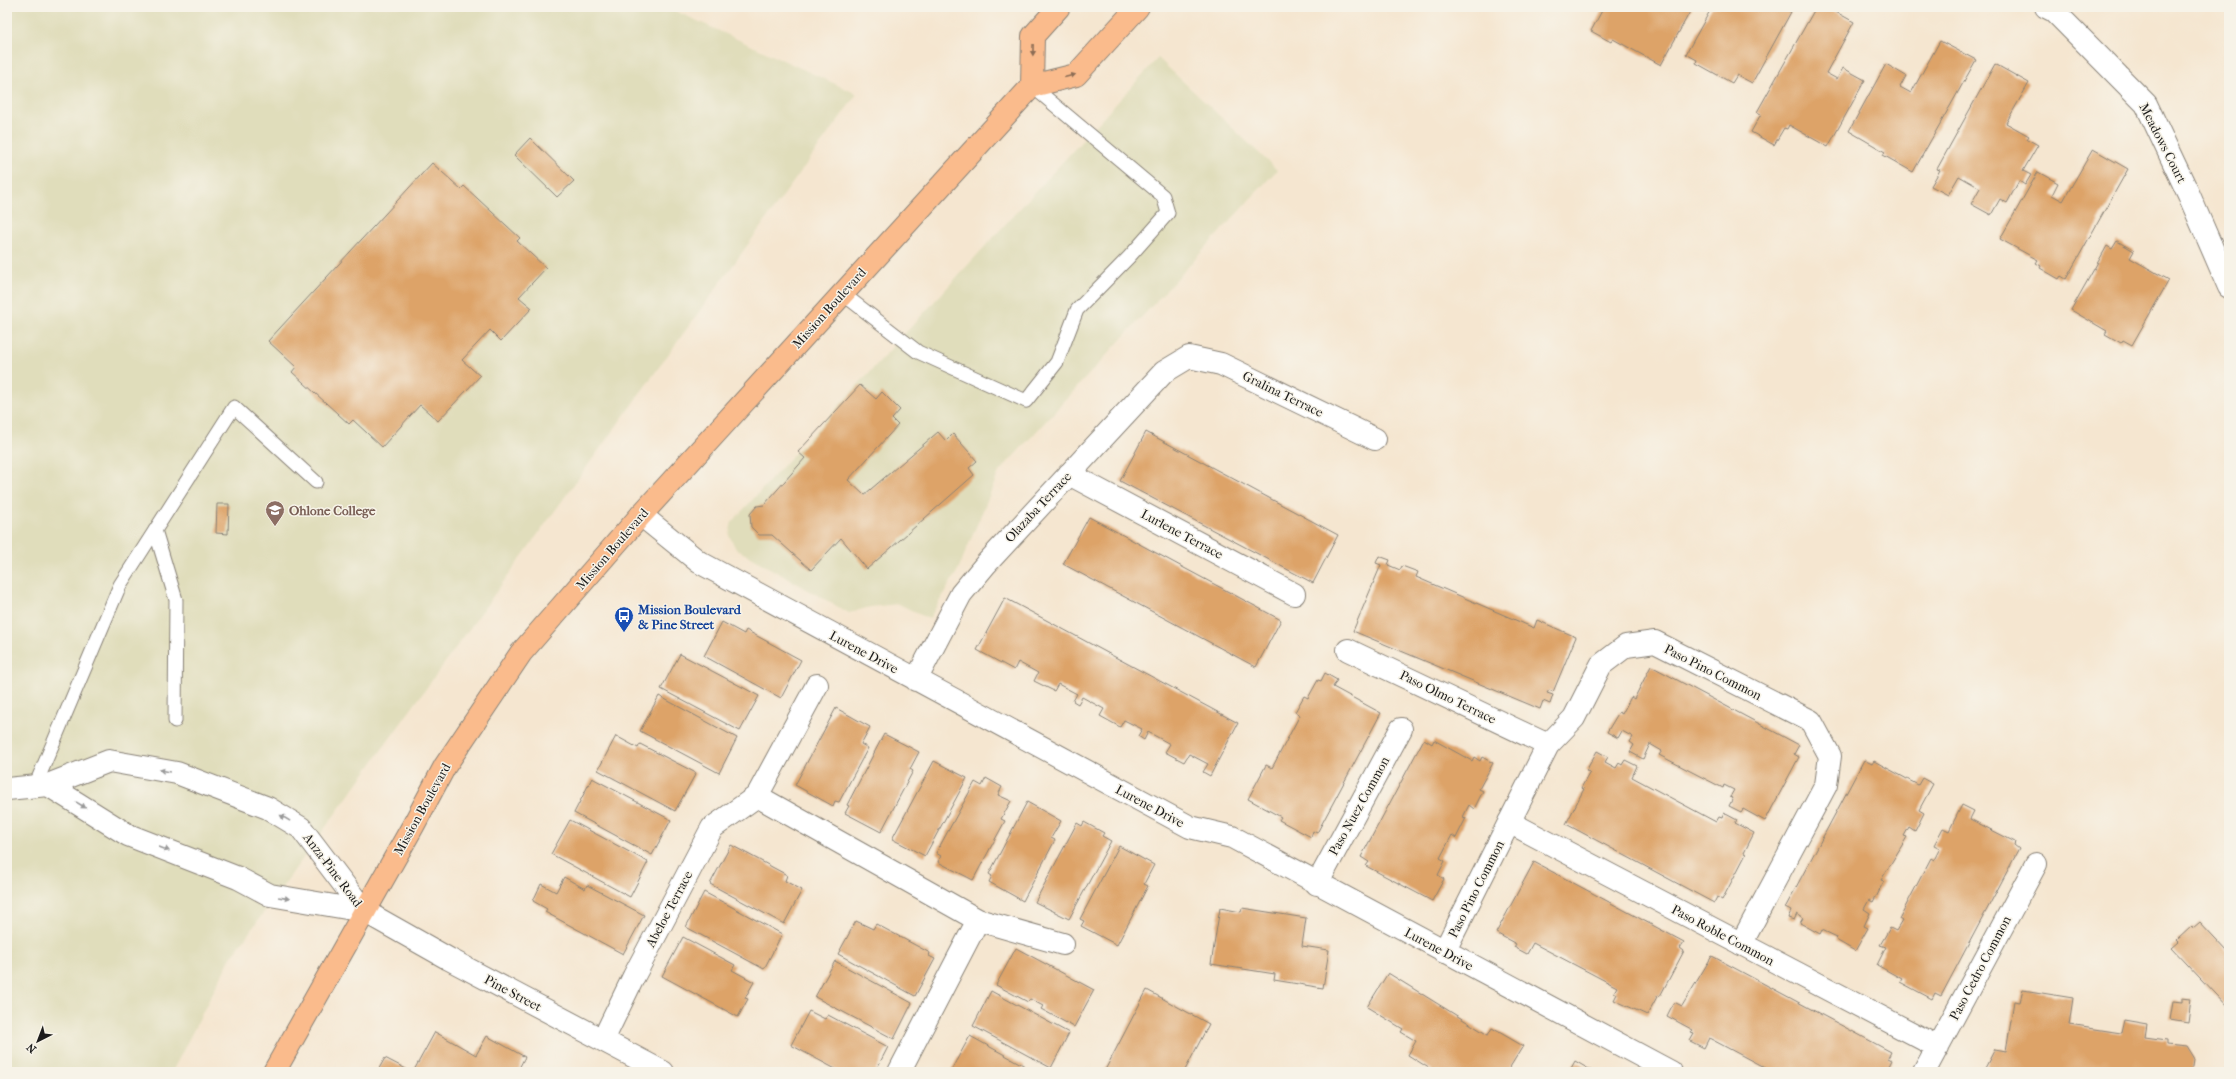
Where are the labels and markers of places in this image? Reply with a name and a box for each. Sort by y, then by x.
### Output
school or university icon: Ohlone College [264,499,286,527]
place label: Ohlone College [289,503,376,519]
place label: Mission Boulevard & Pine Street [637,602,742,632]
bus stop icon: Mission Boulevard & Pine Street [613,605,635,633]

